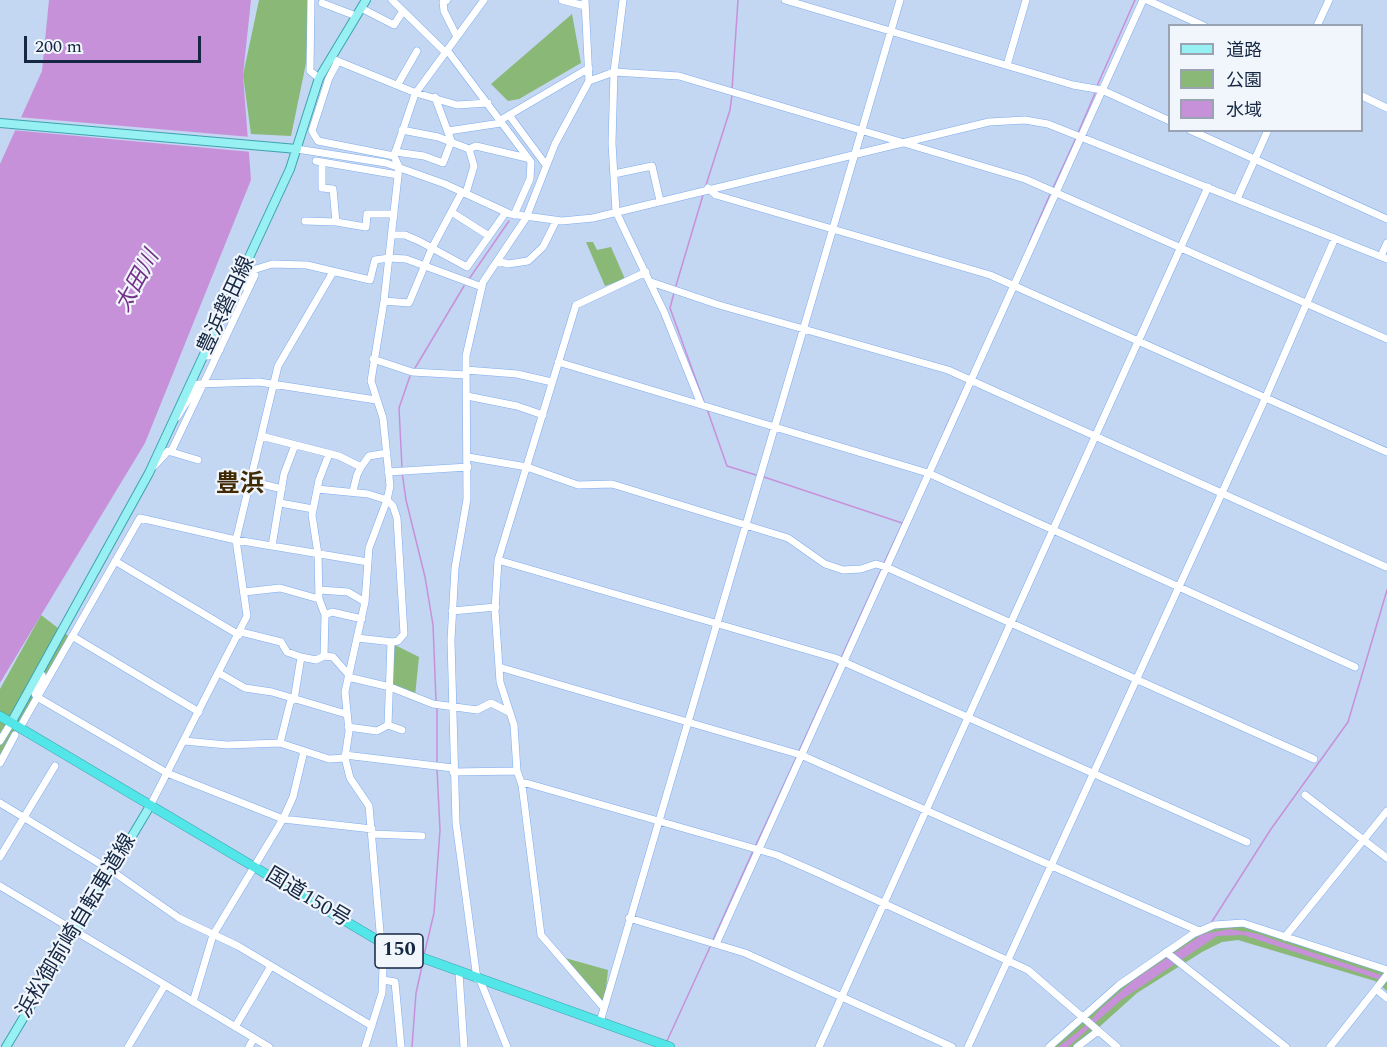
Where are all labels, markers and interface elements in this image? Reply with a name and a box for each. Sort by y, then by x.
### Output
scale bar [27,24,204,62]
legend [1168,24,1363,132]
text: 200 m [35,33,82,60]
text: 道路 [1226,37,1262,64]
text: 公園 [1226,67,1262,94]
text: 水域 [1226,97,1262,124]
water label: 太田川 [111,247,167,317]
street label: 豊浜磐田線 [194,253,262,359]
district label: 豊浜 [216,472,264,500]
street label: 浜松御前崎自転車道線 [13,831,143,1023]
street label: 国道150号 [260,864,354,934]
road number: 150 [375,934,423,968]

